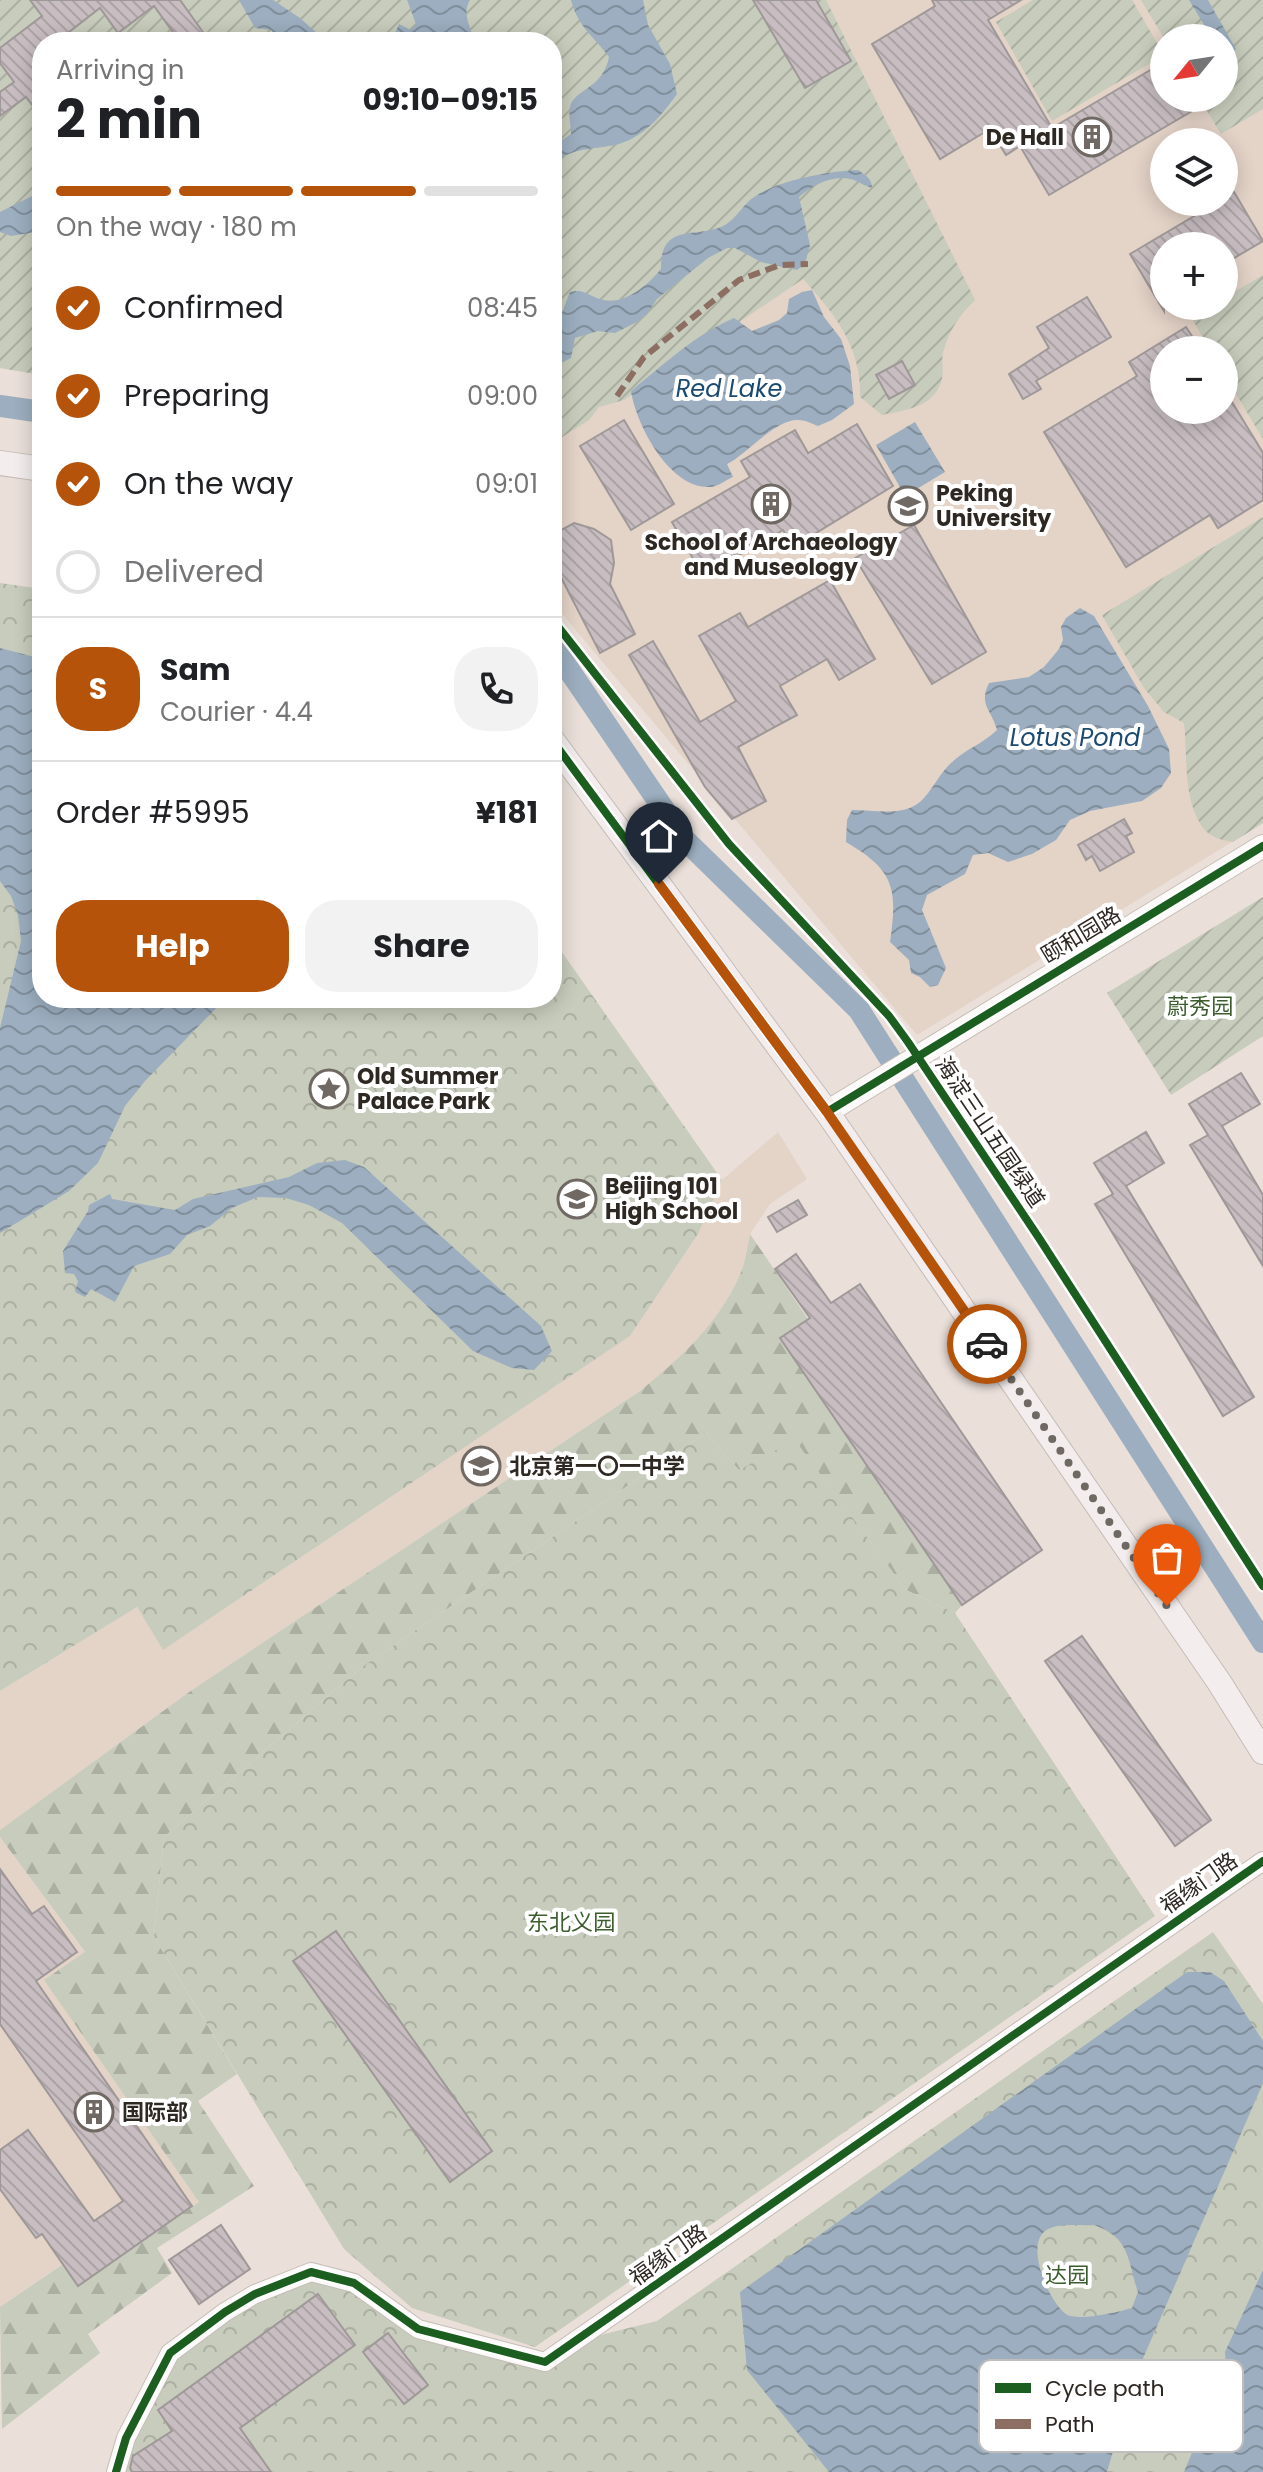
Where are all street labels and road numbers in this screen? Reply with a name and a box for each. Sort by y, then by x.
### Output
street label: 颐和园路 [1035,899,1127,971]
street label: 海淀三山五园绿道 [928,1050,1052,1214]
street label: 福缘门路 [1154,1845,1244,1921]
street label: 福缘门路 [623,2217,713,2293]

